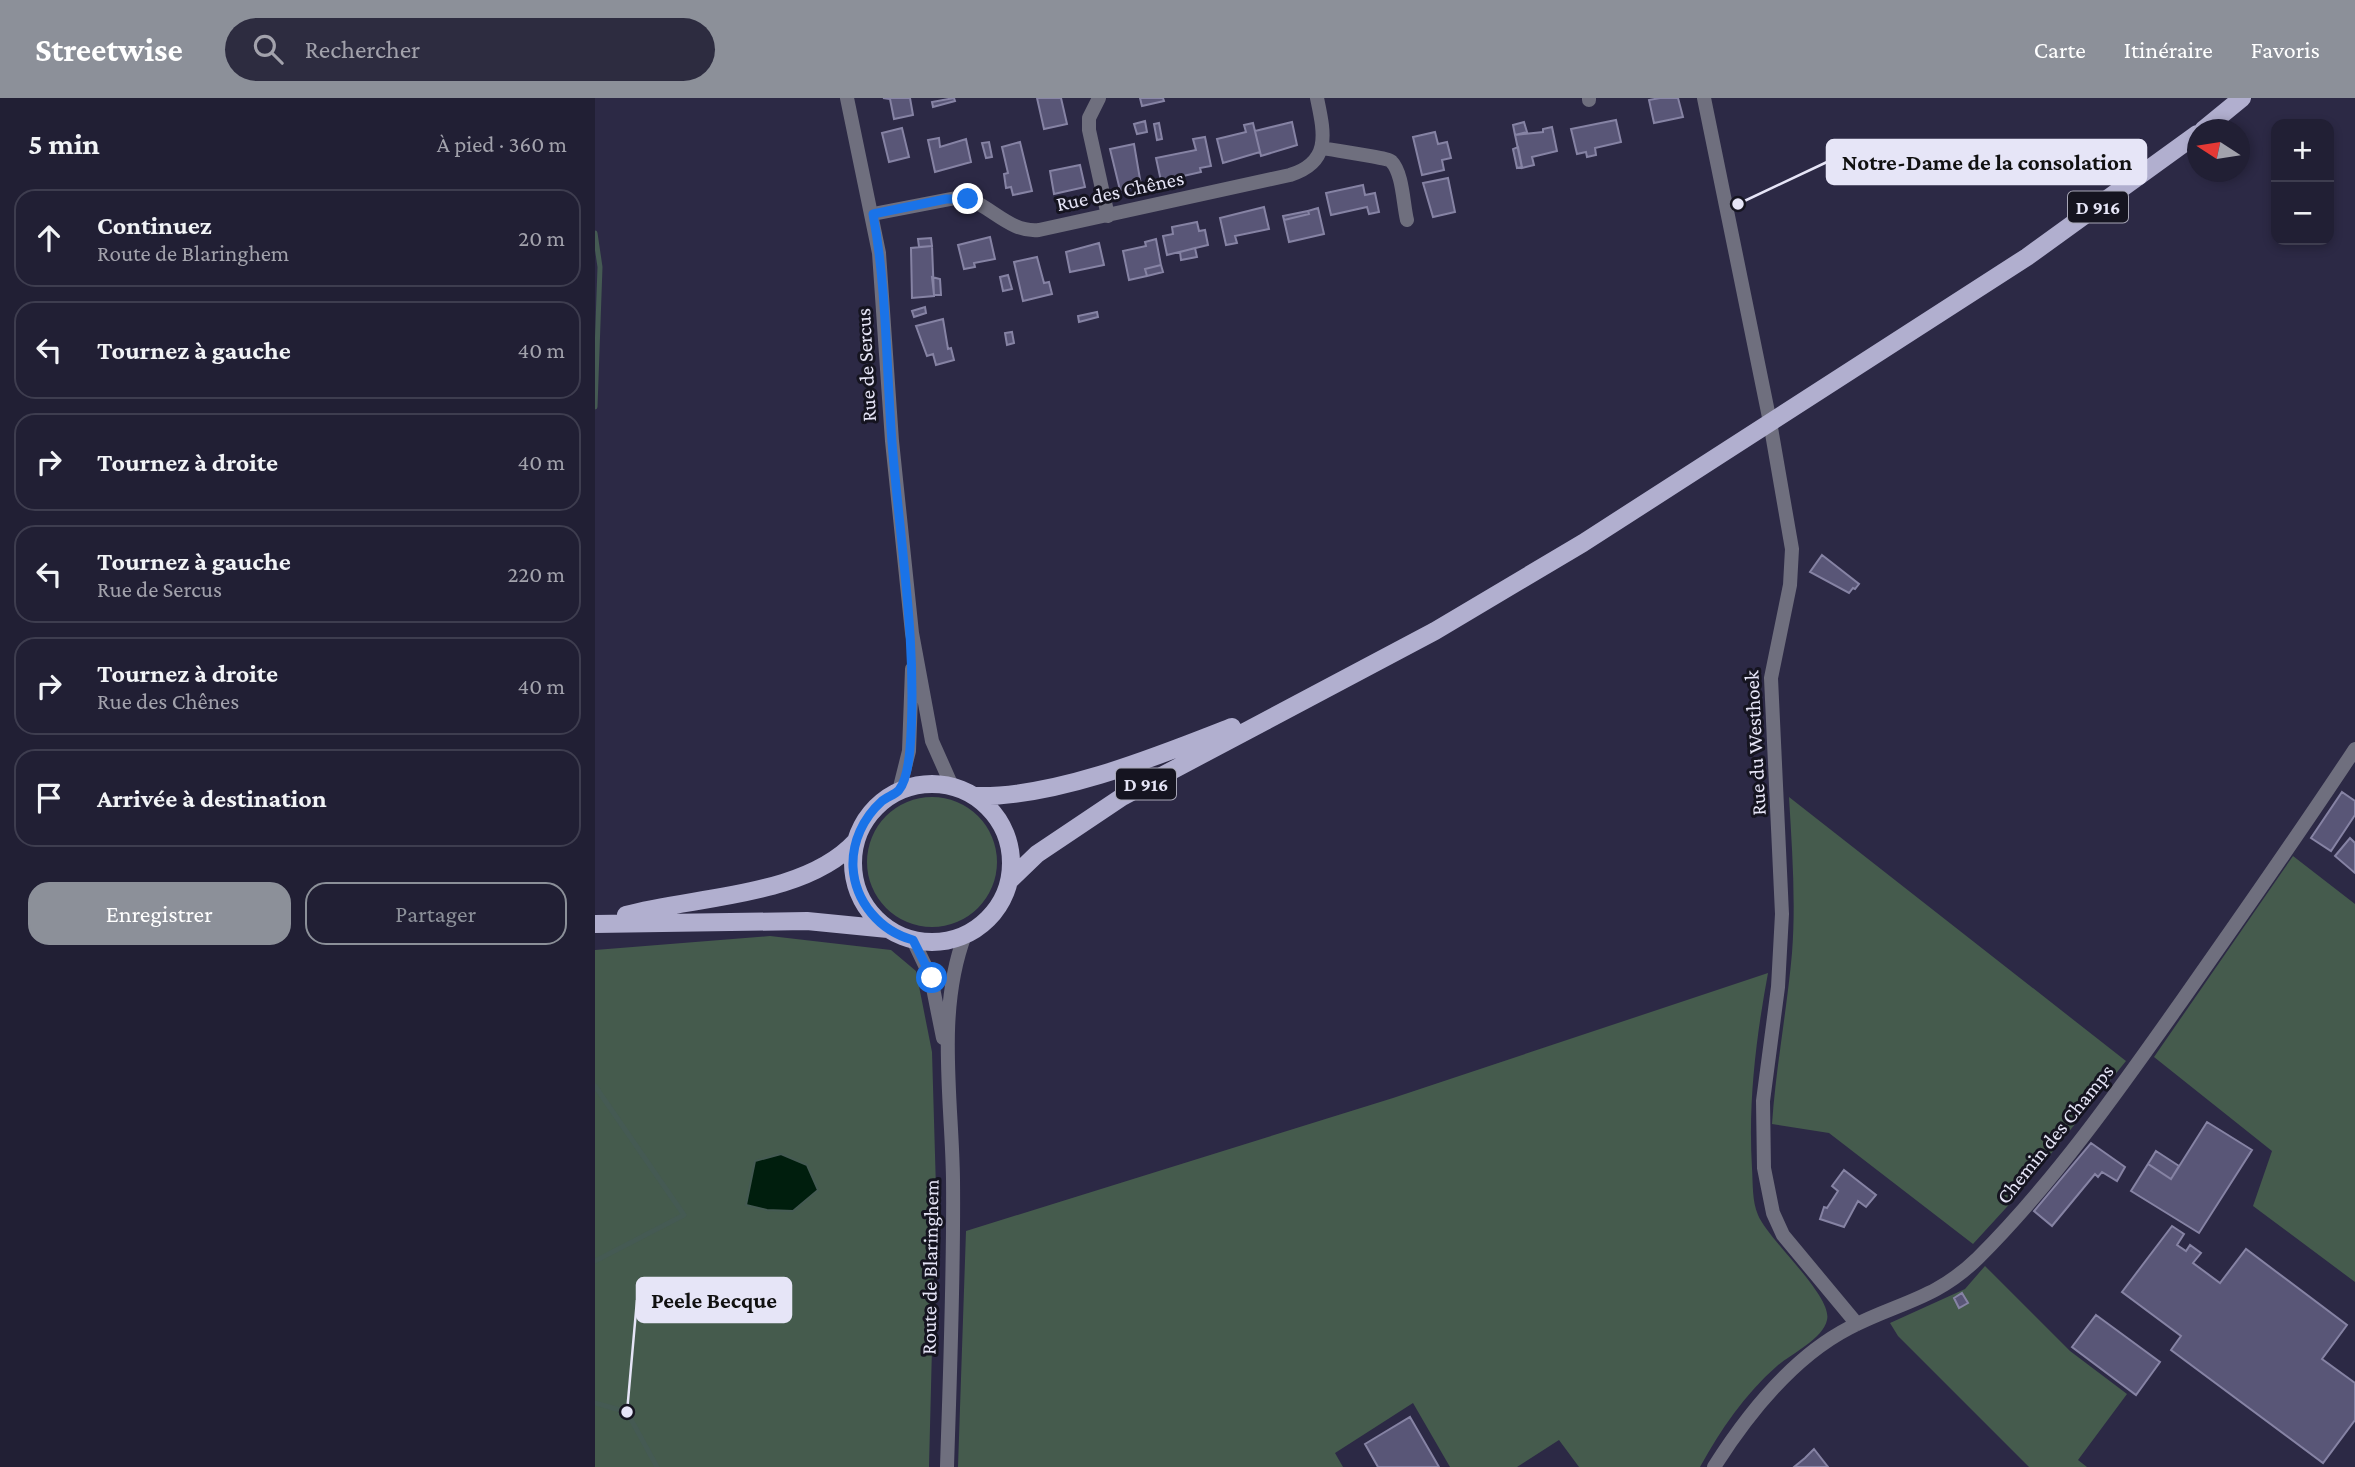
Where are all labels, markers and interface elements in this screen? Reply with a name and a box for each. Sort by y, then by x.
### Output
search box [225,18,715,81]
icon: search [249,30,287,68]
text: Streetwise [35,31,183,68]
text: Rechercher [305,35,420,64]
text: Carte [2034,36,2086,63]
text: Itinéraire [2124,36,2213,63]
text: Favoris [2251,36,2320,63]
north arrow [2187,119,2250,182]
map controls [2271,119,2334,245]
button: + [2271,119,2334,182]
text: 5 min [28,127,100,160]
text: À pied · 360 m [437,131,567,157]
callout: Notre-Dame de la consolation [1827,140,2146,184]
text: Notre-Dame de la consolation [1842,149,2132,175]
street label: Rue des Chênes [1054,166,1186,216]
button: − [2271,182,2334,245]
route end [952,183,983,214]
road number: D 916 [2068,192,2128,222]
text: Continuez [97,211,212,240]
icon: ahead [30,219,68,257]
text: 20 m [518,225,565,251]
text: Route de Blaringhem [97,240,289,266]
street label: Rue de Sercus [851,307,881,423]
icon: left [30,331,68,369]
text: Tournez à gauche [97,336,291,365]
text: 40 m [517,337,565,363]
icon: right [30,443,68,481]
text: Tournez à droite [97,448,278,477]
text: 40 m [517,449,565,475]
text: Tournez à gauche [97,547,291,576]
icon: left [30,555,68,593]
text: 220 m [507,561,565,587]
text: Rue de Sercus [97,576,222,602]
text: Tournez à droite [97,659,278,688]
icon: right [30,667,68,705]
street label: Rue du Westhoek [1739,670,1771,816]
text: 40 m [517,673,565,699]
text: Rue des Chênes [97,688,239,714]
road number: D 916 [1116,768,1176,800]
icon: arrive [30,779,68,817]
text: Arrivée à destination [97,784,327,813]
button: Enregistrer [28,882,291,945]
button: Partager [305,882,567,945]
route start [916,962,947,993]
street label: Chemin des Champs [1991,1059,2119,1209]
street label: Route de Blaringhem [916,1179,944,1355]
callout: Peele Becque [637,1278,791,1322]
text: Peele Becque [651,1287,777,1313]

